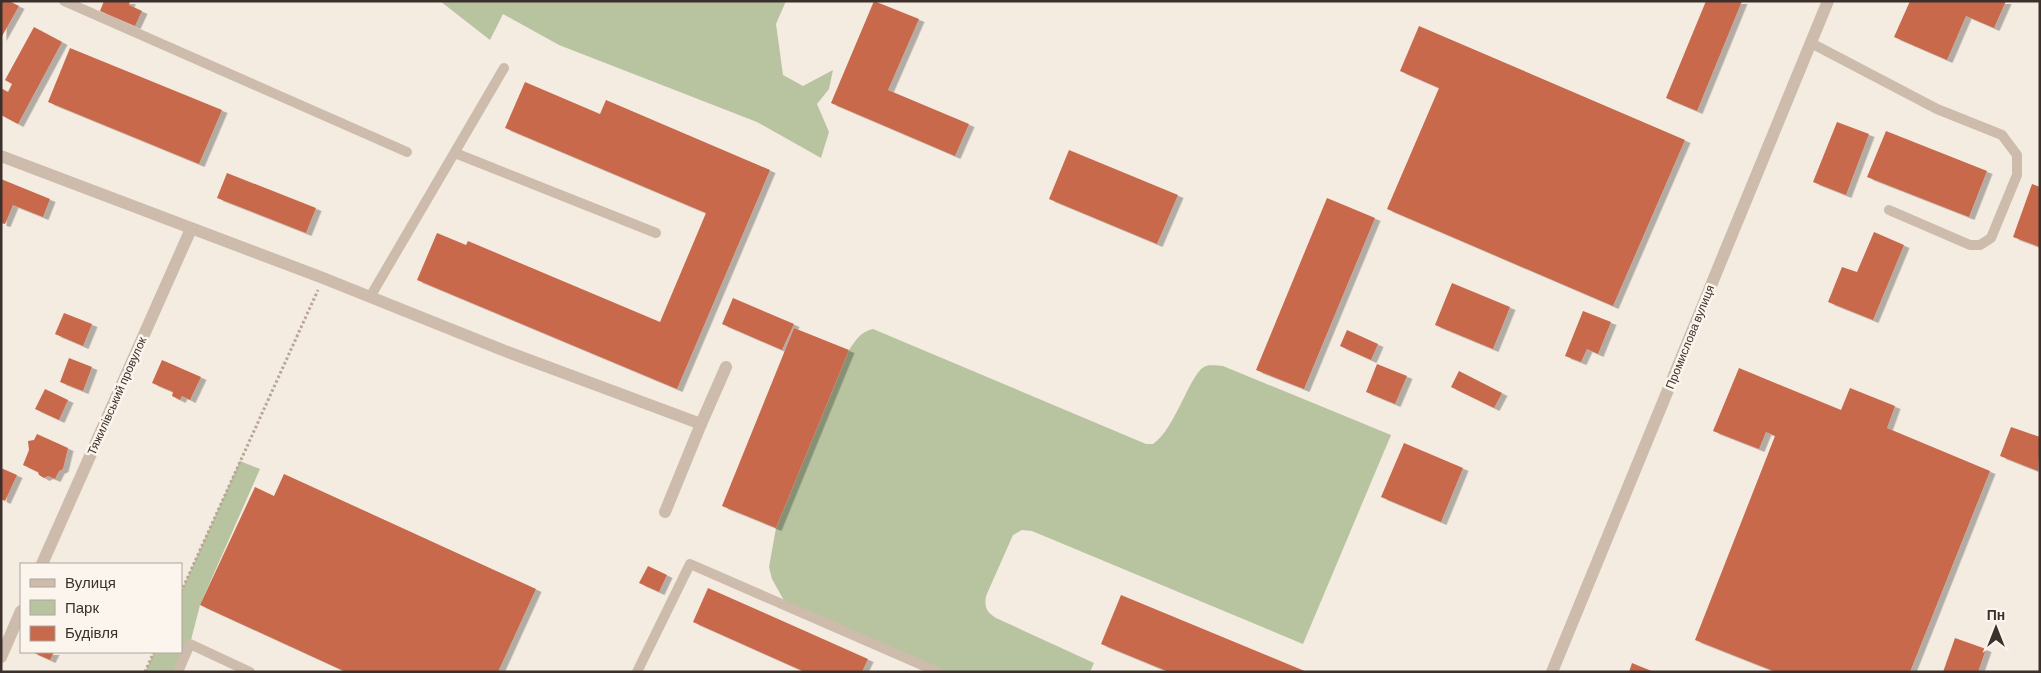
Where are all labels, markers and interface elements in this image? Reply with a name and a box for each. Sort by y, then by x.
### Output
street label: Промислова вулиця [1662,283,1717,391]
street label: Тяжилівський провулок [84,334,150,457]
legend [20,563,182,653]
text: Вулиця [65,573,116,591]
text: Парк [65,598,99,616]
north arrow [1971,603,2021,653]
text: Пн [1987,606,2005,623]
text: Будівля [65,623,118,641]

